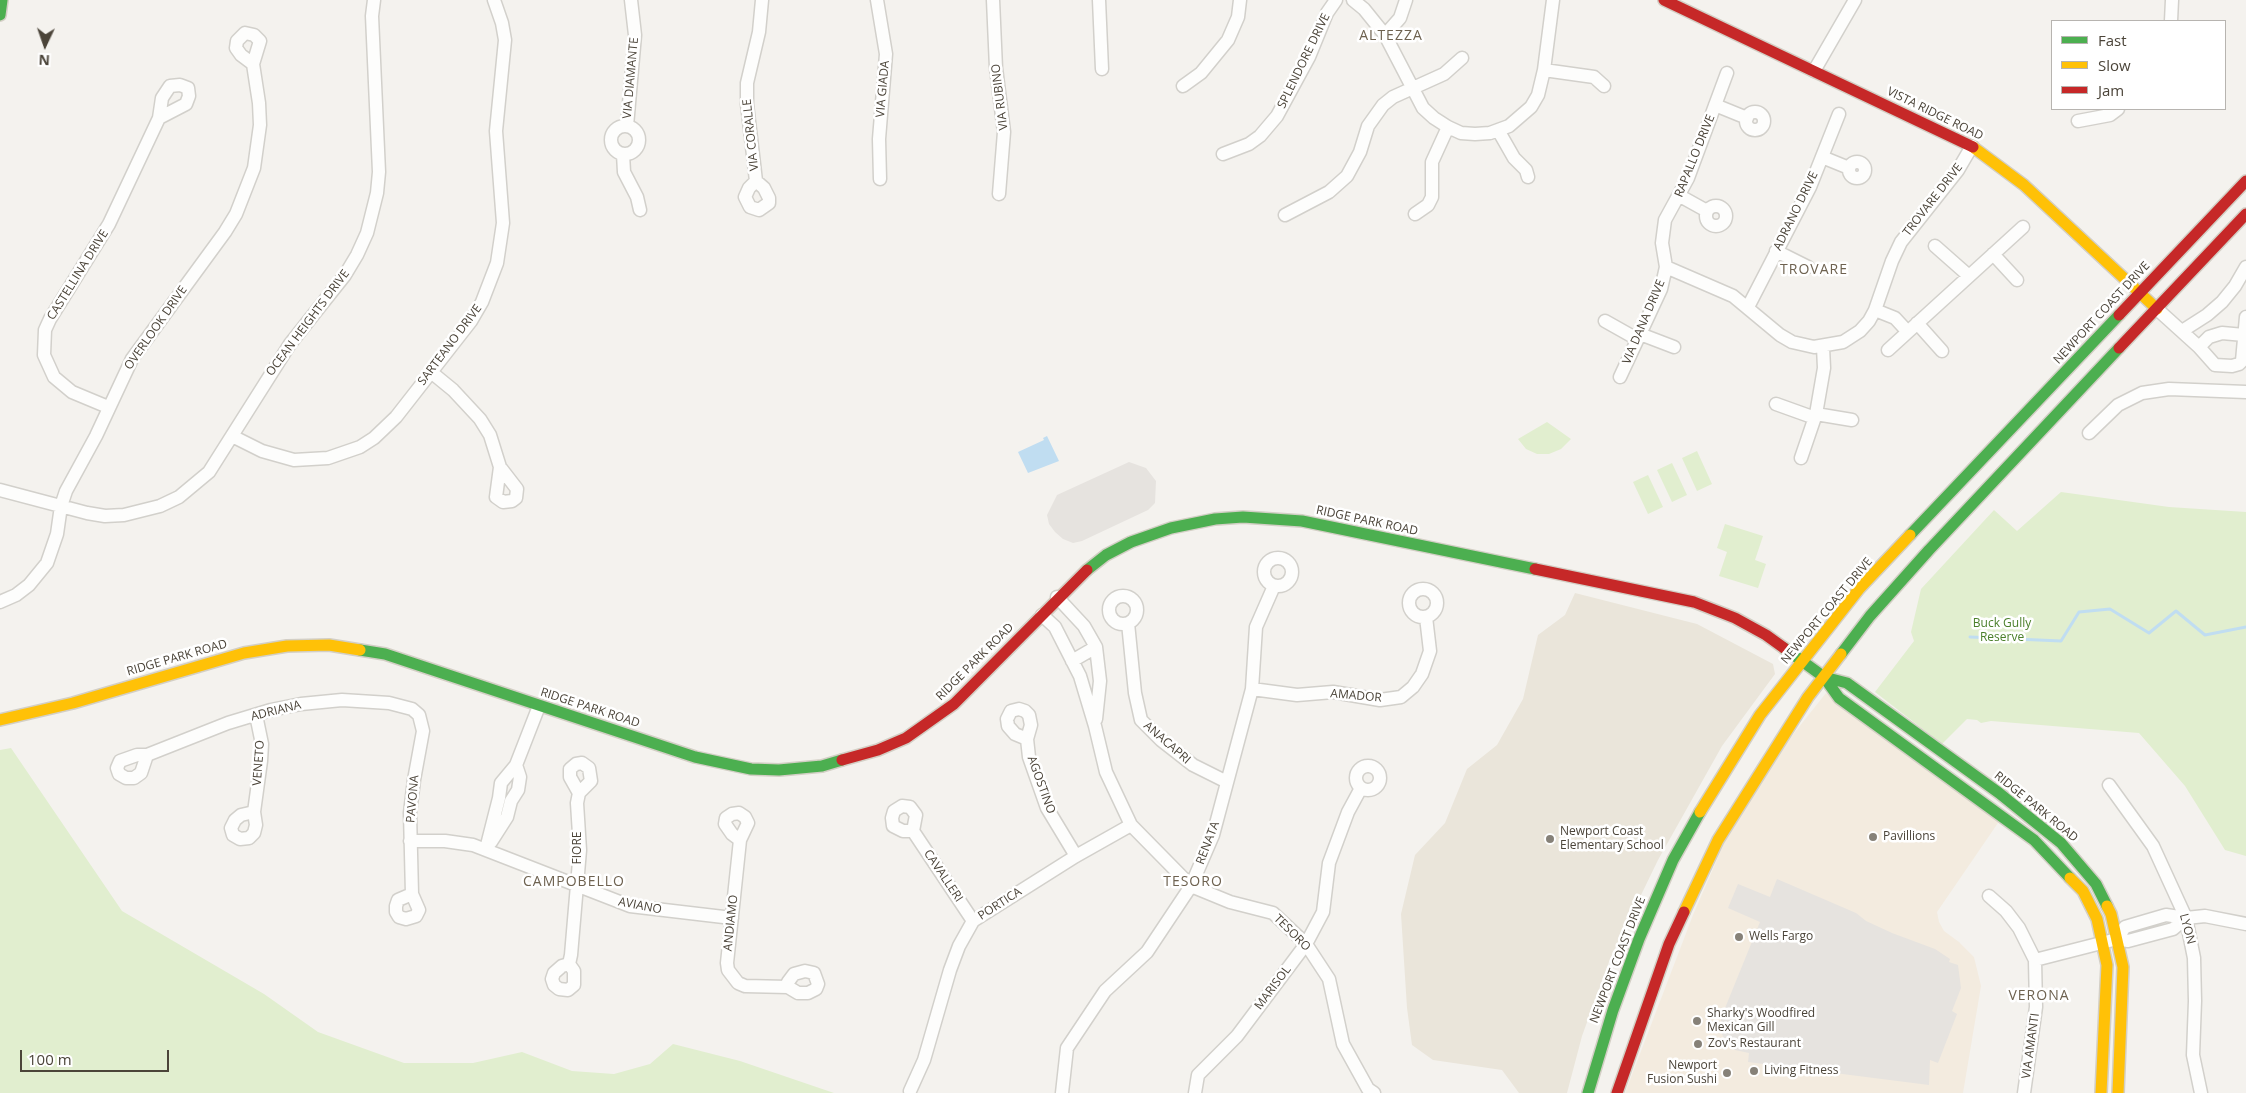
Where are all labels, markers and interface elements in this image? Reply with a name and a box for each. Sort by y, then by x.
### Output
street label: SPLENDORE DRIVE [1275,11,1333,111]
north arrow [20,20,70,70]
legend [2051,20,2226,110]
district label: ALTEZZA [1358,28,1424,44]
text: Fast [2098,30,2127,50]
street label: VIA DIAMANTE [620,37,642,119]
text: N [38,51,50,70]
text: Slow [2098,55,2131,75]
street label: VIA GIADA [873,60,893,118]
street label: VIA RUBINO [989,63,1011,131]
text: Jam [2098,80,2124,100]
street label: VISTA RIDGE ROAD [1884,84,1986,144]
street label: VIA CORALLE [740,98,762,172]
street label: RAPALLO DRIVE [1672,112,1718,200]
street label: TROVARE DRIVE [1900,161,1966,239]
street label: ADRANO DRIVE [1771,169,1821,253]
street label: CASTELLINA DRIVE [44,227,112,323]
street label: NEWPORT COAST DRIVE [2051,259,2153,367]
district label: TROVARE [1779,262,1849,278]
street label: OCEAN HEIGHTS DRIVE [263,267,353,379]
street label: VIA DANA DRIVE [1620,278,1668,366]
street label: OVERLOOK DRIVE [122,283,190,373]
street label: SARTEANO DRIVE [415,302,485,388]
street label: RIDGE PARK ROAD [1315,503,1419,539]
street label: NEWPORT COAST DRIVE [1778,555,1876,667]
park label: Buck Gully Reserve [1973,617,2031,645]
street label: RIDGE PARK ROAD [933,620,1017,704]
street label: RIDGE PARK ROAD [125,637,229,679]
street label: RIDGE PARK ROAD [538,685,642,731]
street label: AMADOR [1330,687,1382,705]
street label: ADRIANA [249,698,303,724]
street label: ANACAPRI [1141,719,1193,767]
street label: VENETO [250,740,268,786]
street label: AGOSTINO [1024,754,1058,816]
street label: RIDGE PARK ROAD [1991,769,2081,845]
street label: PAVONA [404,775,422,823]
street label: RENATA [1193,819,1223,867]
place label: Newport Coast Elementary School [1560,825,1664,853]
place label: Pavillions [1883,830,1935,844]
marker: Pavillions [1867,831,1879,843]
street label: FIORE [571,832,585,864]
marker: Newport Coast Elementary School [1544,833,1556,845]
street label: CAVALLERI [920,847,966,905]
district label: CAMPOBELLO [522,874,626,890]
district label: TESORO [1162,874,1224,890]
street label: PORTICA [976,885,1024,923]
street label: ANDIAMO [721,894,741,952]
street label: AVIANO [617,895,663,917]
street label: NEWPORT COAST DRIVE [1587,895,1649,1025]
street label: TESORO [1271,912,1313,954]
street label: LYON [2176,912,2198,946]
place label: Wells Fargo [1749,930,1813,944]
marker: Wells Fargo [1733,931,1745,943]
street label: MARISOL [1252,963,1294,1013]
district label: VERONA [2008,988,2070,1004]
place label: Sharky's Woodfired Mexican Gill [1707,1007,1815,1035]
street label: VIA AMANTI [2019,1012,2043,1080]
marker: Sharky's Woodfired Mexican Gill [1691,1015,1703,1027]
place label: Zov's Restaurant [1708,1037,1801,1051]
marker: Zov's Restaurant [1692,1038,1704,1050]
scale bar [22,1040,171,1072]
text: 100 m [28,1049,72,1069]
place label: Newport Fusion Sushi [1647,1059,1717,1087]
place label: Living Fitness [1764,1064,1838,1078]
marker: Living Fitness [1748,1065,1760,1077]
marker: Newport Fusion Sushi [1721,1067,1733,1079]

